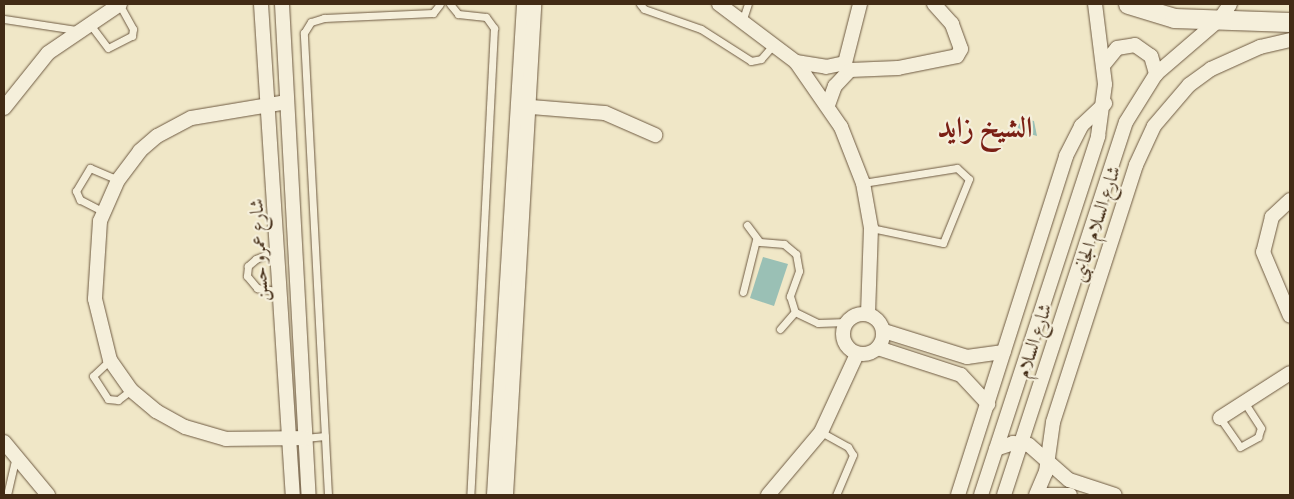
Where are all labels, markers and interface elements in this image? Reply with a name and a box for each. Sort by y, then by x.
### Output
district label: الشيخ زايد [937,111,1033,145]
street label: شارع السلام الجانبى [1068,163,1126,285]
street label: شارع عمرو حسن [246,198,274,302]
street label: شارع السلام [1012,301,1058,381]

